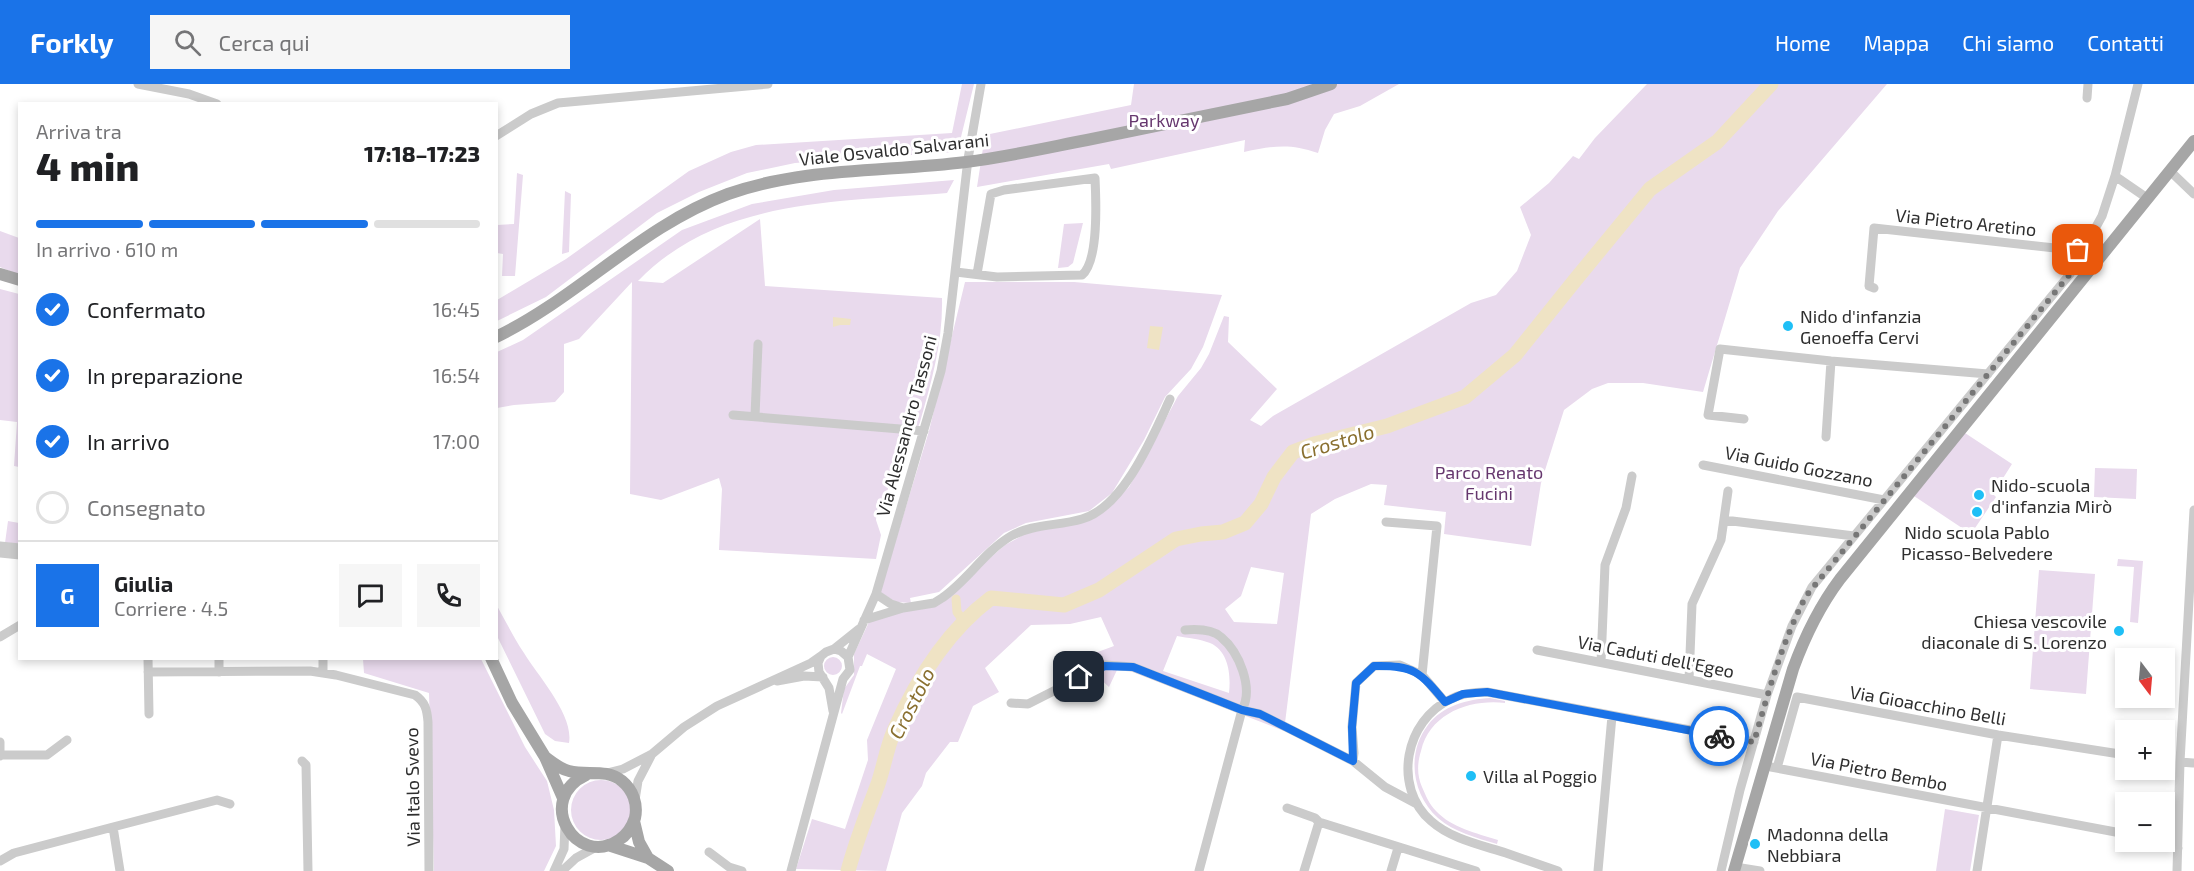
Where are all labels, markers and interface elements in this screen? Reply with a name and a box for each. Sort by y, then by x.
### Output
search box [150,15,570,69]
text: Forkly [30,25,114,59]
icon: search [171,26,204,59]
text: Cerca qui [219,29,310,55]
text: Home [1775,30,1831,55]
text: Mappa [1864,30,1929,55]
text: Chi siamo [1962,30,2054,55]
text: Contatti [2087,30,2164,55]
park label: Parkway [1129,109,1200,131]
text: Arriva tra [36,119,122,143]
street label: Viale Osvaldo Salvarani [798,128,990,170]
text: 17:18–17:23 [364,140,480,166]
text: 4 min [36,142,139,189]
street label: Via Pietro Aretino [1894,204,2038,240]
pin [2052,224,2103,275]
icon: bag [2061,233,2094,266]
text: In arrivo · 610 m [36,237,178,261]
icon: check [36,293,69,326]
text: Confermato [87,296,206,322]
text: 16:45 [433,297,480,321]
place label: Nido d'infanzia Genoeffa Cervi [1800,305,1921,348]
marker: Nido d'infanzia Genoeffa Cervi [1781,319,1795,333]
street label: Via Alessandro Tassoni [871,333,941,519]
icon: check [36,359,69,392]
text: In preparazione [87,362,243,388]
text: 16:54 [433,363,480,387]
water label: Crostolo [1297,418,1377,464]
icon: check [36,425,69,458]
text: In arrivo [87,428,170,454]
text: 17:00 [433,429,480,453]
street label: Via Guido Gozzano [1723,441,1875,491]
park label: Parco Renato Fucini [1435,461,1543,504]
place label: Nido-scuola d'infanzia Mirò [1991,474,2112,517]
marker: Nido-scuola d'infanzia Mirò [1972,488,1986,502]
text: Consegnato [87,494,206,520]
marker: Nido scuola Pablo Picasso-Belvedere [1970,505,1984,519]
place label: Nido scuola Pablo Picasso-Belvedere [1901,521,2053,564]
button: chat [339,564,402,627]
button: phone [417,564,480,627]
text: Giulia [114,570,173,596]
text: G [60,582,75,608]
text: Corriere · 4.5 [114,596,228,620]
place label: Chiesa vescovile diaconale di S. Lorenzo [1921,610,2107,653]
marker: Chiesa vescovile diaconale di S. Lorenzo [2112,624,2126,638]
street label: Via Caduti dell'Egeo [1576,630,1736,682]
north arrow [2115,648,2175,708]
map controls [2115,648,2175,852]
pin [1053,651,1104,702]
icon: home [1062,660,1095,693]
water label: Crostolo [883,663,939,743]
street label: Via Gioacchino Belli [1848,680,2008,730]
courier [1689,706,1749,766]
icon: bike [1703,720,1736,753]
button: + [2115,720,2175,780]
street label: Via Italo Svevo [400,727,424,847]
street label: Via Pietro Bembo [1809,747,1949,795]
place label: Villa al Poggio [1483,765,1597,787]
marker: Villa al Poggio [1464,769,1478,783]
button: − [2115,792,2175,852]
place label: Madonna della Nebbiara [1767,823,1889,866]
marker: Madonna della Nebbiara [1748,837,1762,851]

